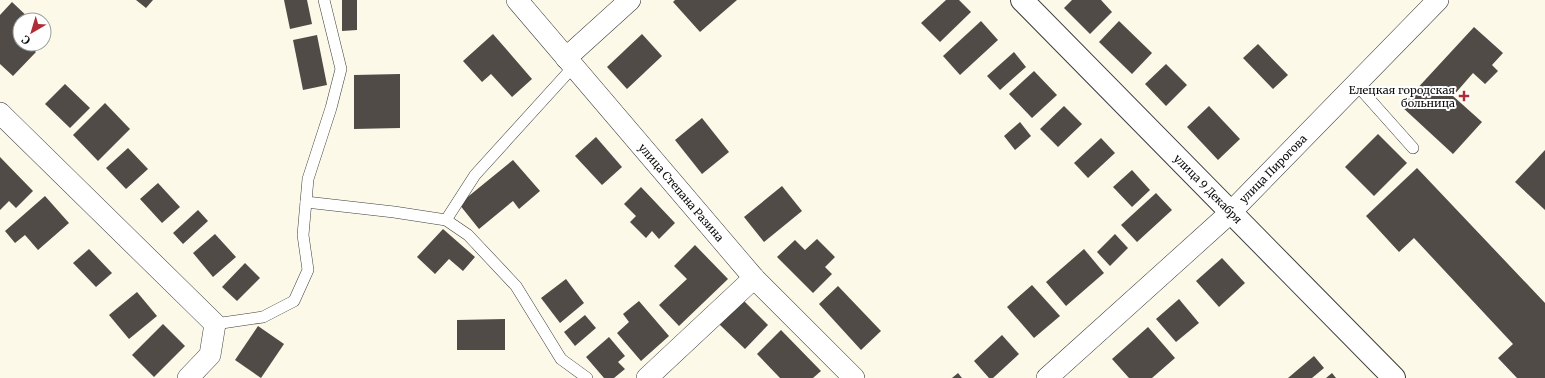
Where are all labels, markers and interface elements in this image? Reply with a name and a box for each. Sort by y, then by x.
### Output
north arrow [12,12,52,52]
text: С [19,32,33,48]
place label: Елецкая городская больница [1349,83,1455,110]
marker: Елецкая городская больница [1458,90,1470,102]
street label: улица Пирогова [1236,132,1310,206]
street label: улица Степана Разина [636,141,727,244]
street label: улица 9 Декабря [1171,151,1245,227]

